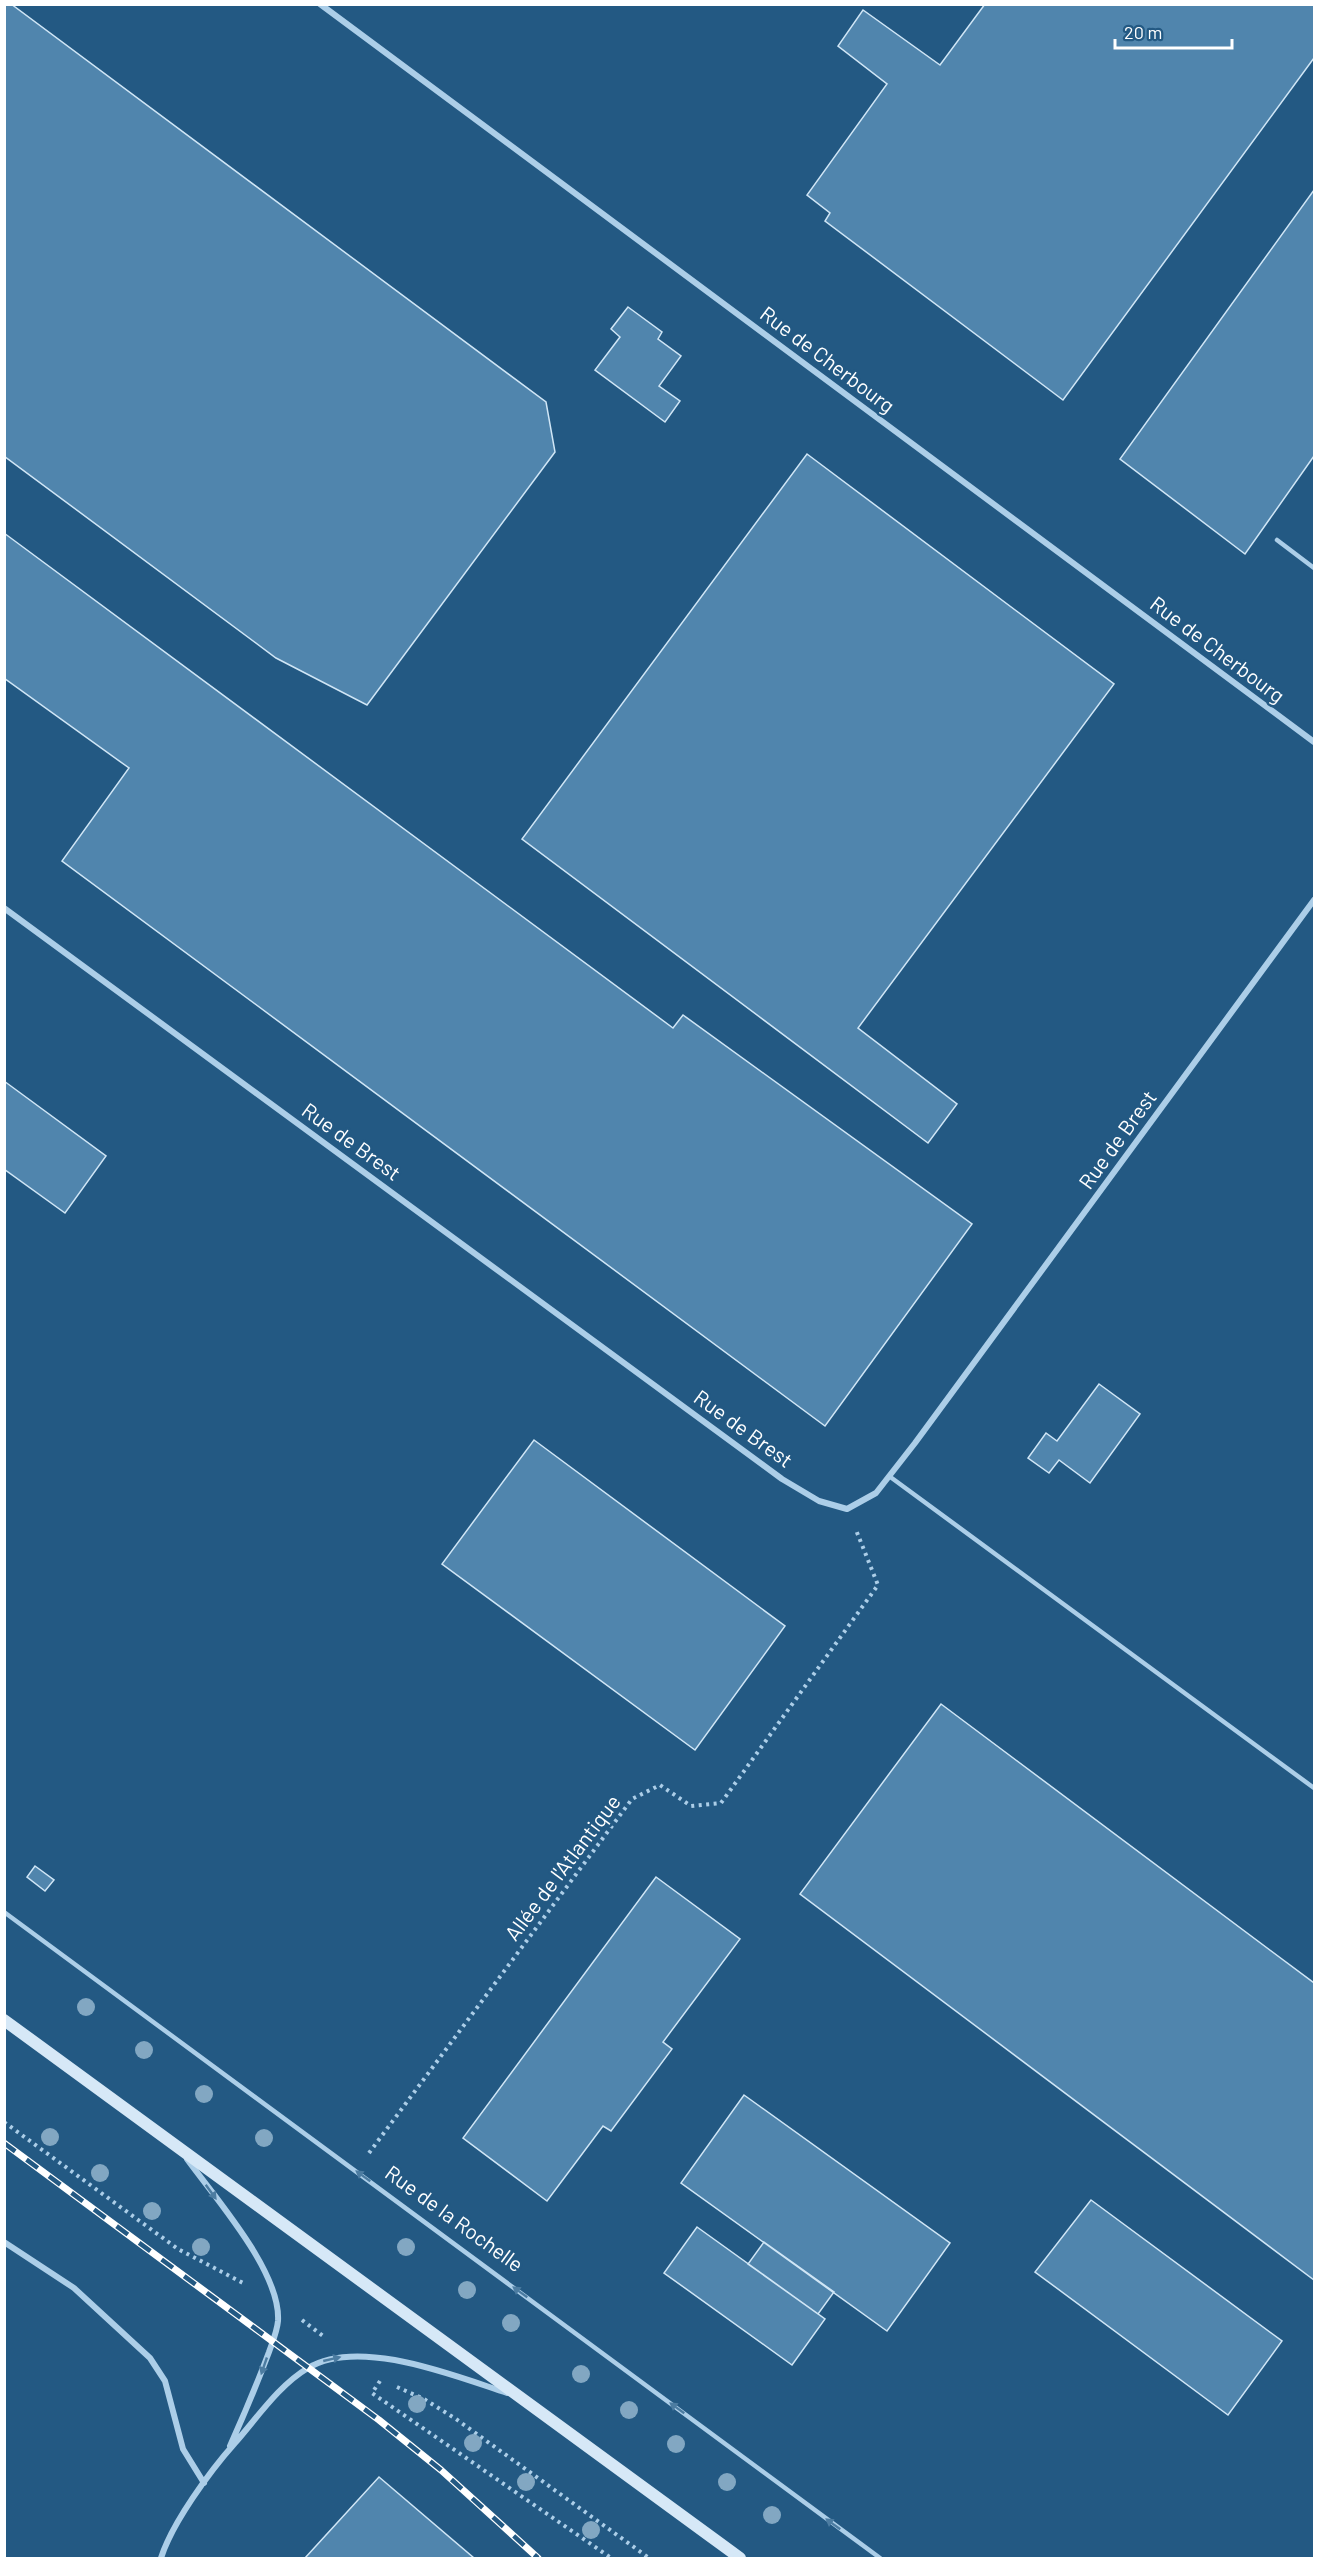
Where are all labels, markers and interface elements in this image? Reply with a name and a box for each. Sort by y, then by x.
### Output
scale bar [1115,12,1232,50]
text: 20 m [1124,21,1162,43]
street label: Rue de Cherbourg [756,300,900,417]
street label: Rue de Cherbourg [1146,590,1290,707]
street label: Rue de Brest [1073,1085,1161,1193]
street label: Rue de Brest [298,1097,406,1185]
street label: Rue de Brest [690,1384,798,1472]
street label: Allée de l'Atlantique [499,1789,625,1945]
street label: Rue de la Rochelle [381,2159,529,2276]
one-way arrow [355,2170,371,2182]
one-way arrow [205,2184,217,2200]
one-way arrow [512,2286,528,2298]
one-way arrow [322,2354,341,2364]
one-way arrow [259,2357,268,2375]
one-way arrow [669,2402,685,2414]
one-way arrow [826,2518,842,2530]

